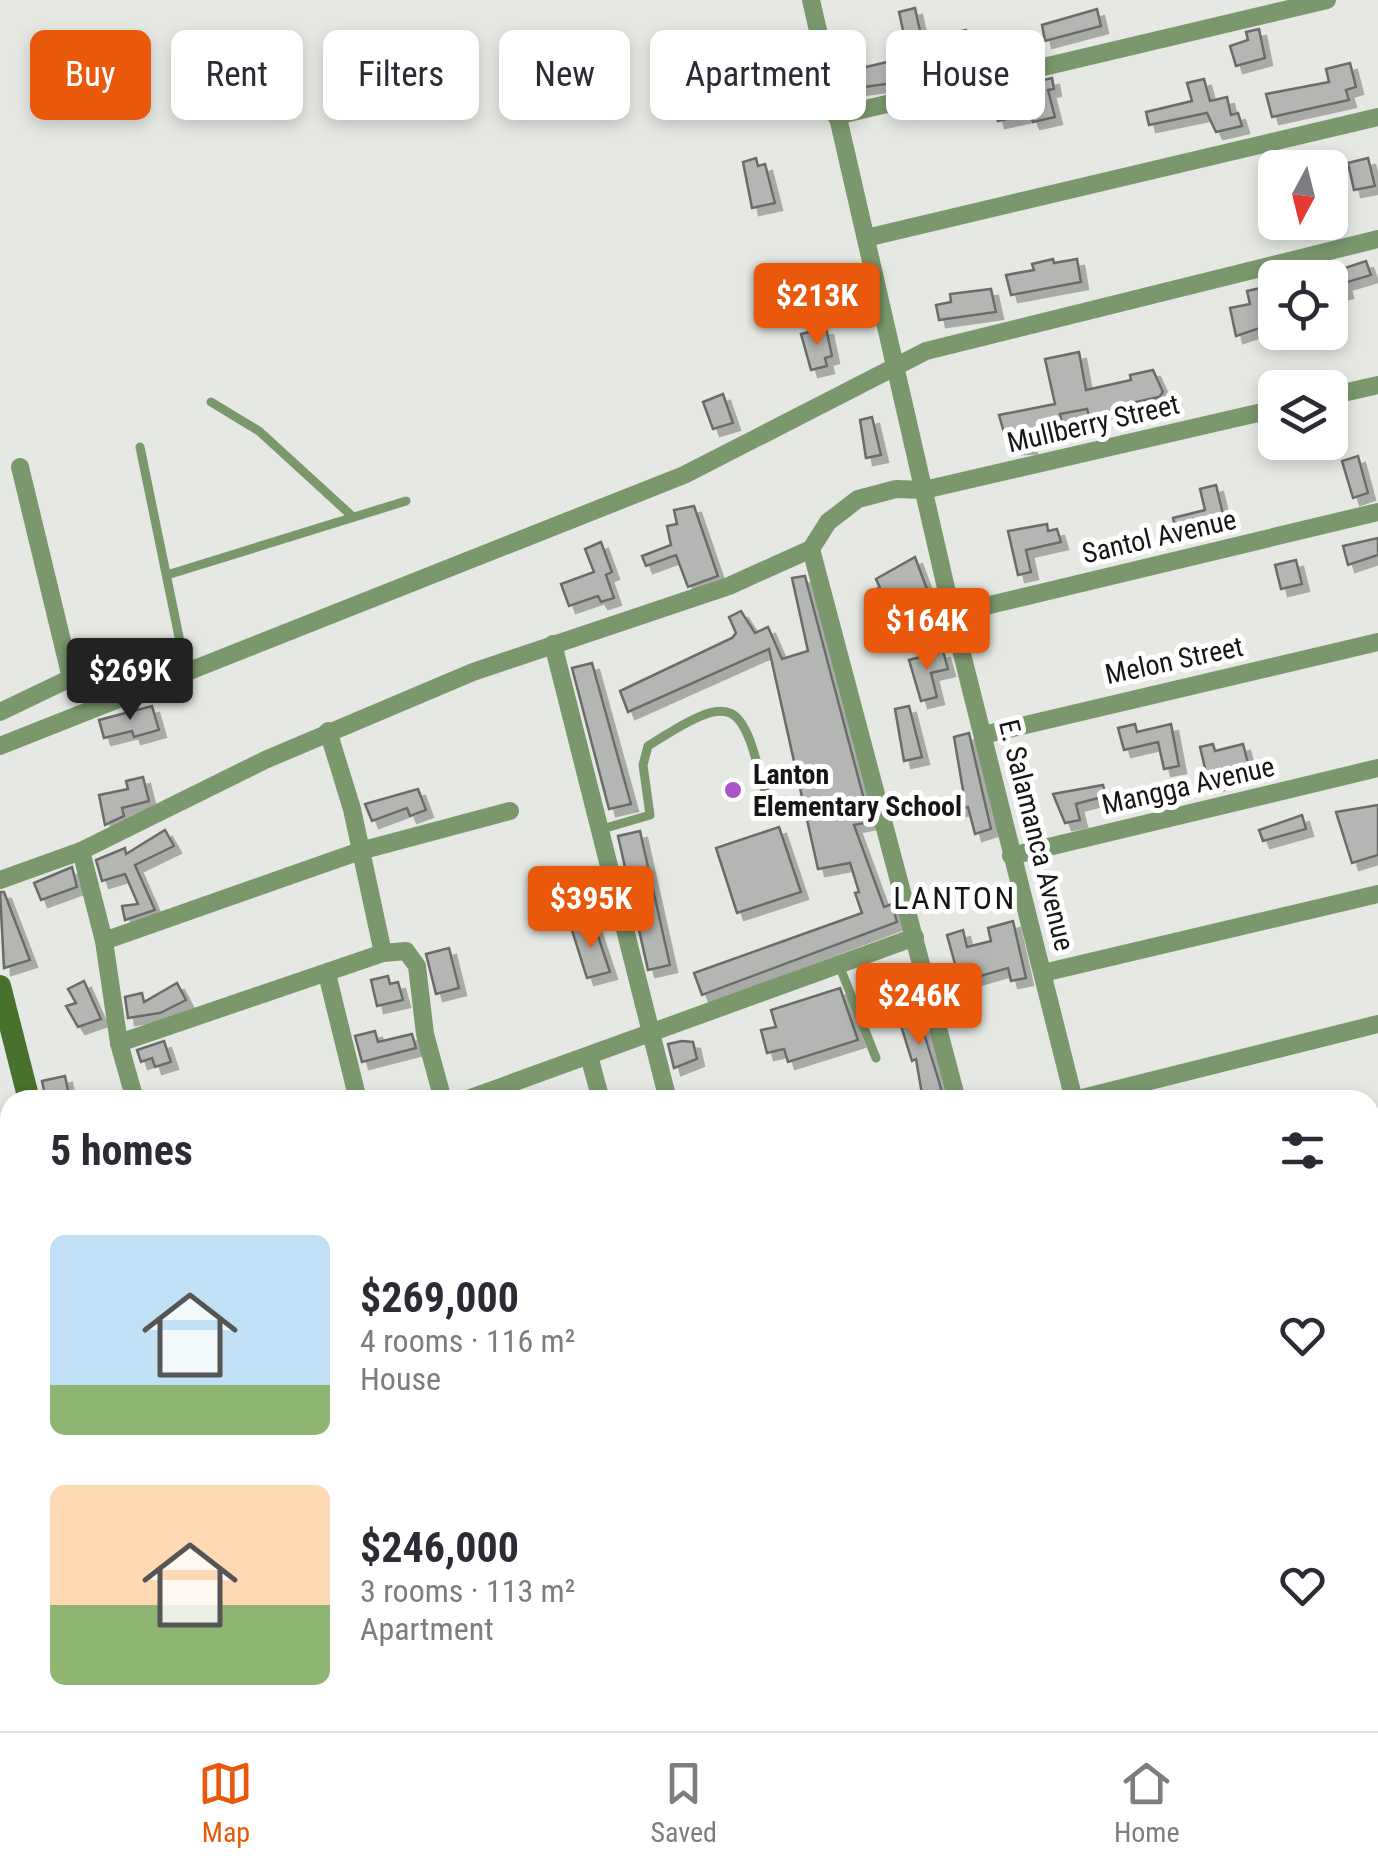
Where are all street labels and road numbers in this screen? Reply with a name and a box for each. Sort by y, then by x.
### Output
street label: Mullberry Street [1004,388,1182,459]
street label: Santol Avenue [1079,503,1239,570]
street label: Melon Street [1102,630,1246,691]
street label: E. Salamanca Avenue [992,716,1081,954]
street label: Mangga Avenue [1099,750,1278,821]

